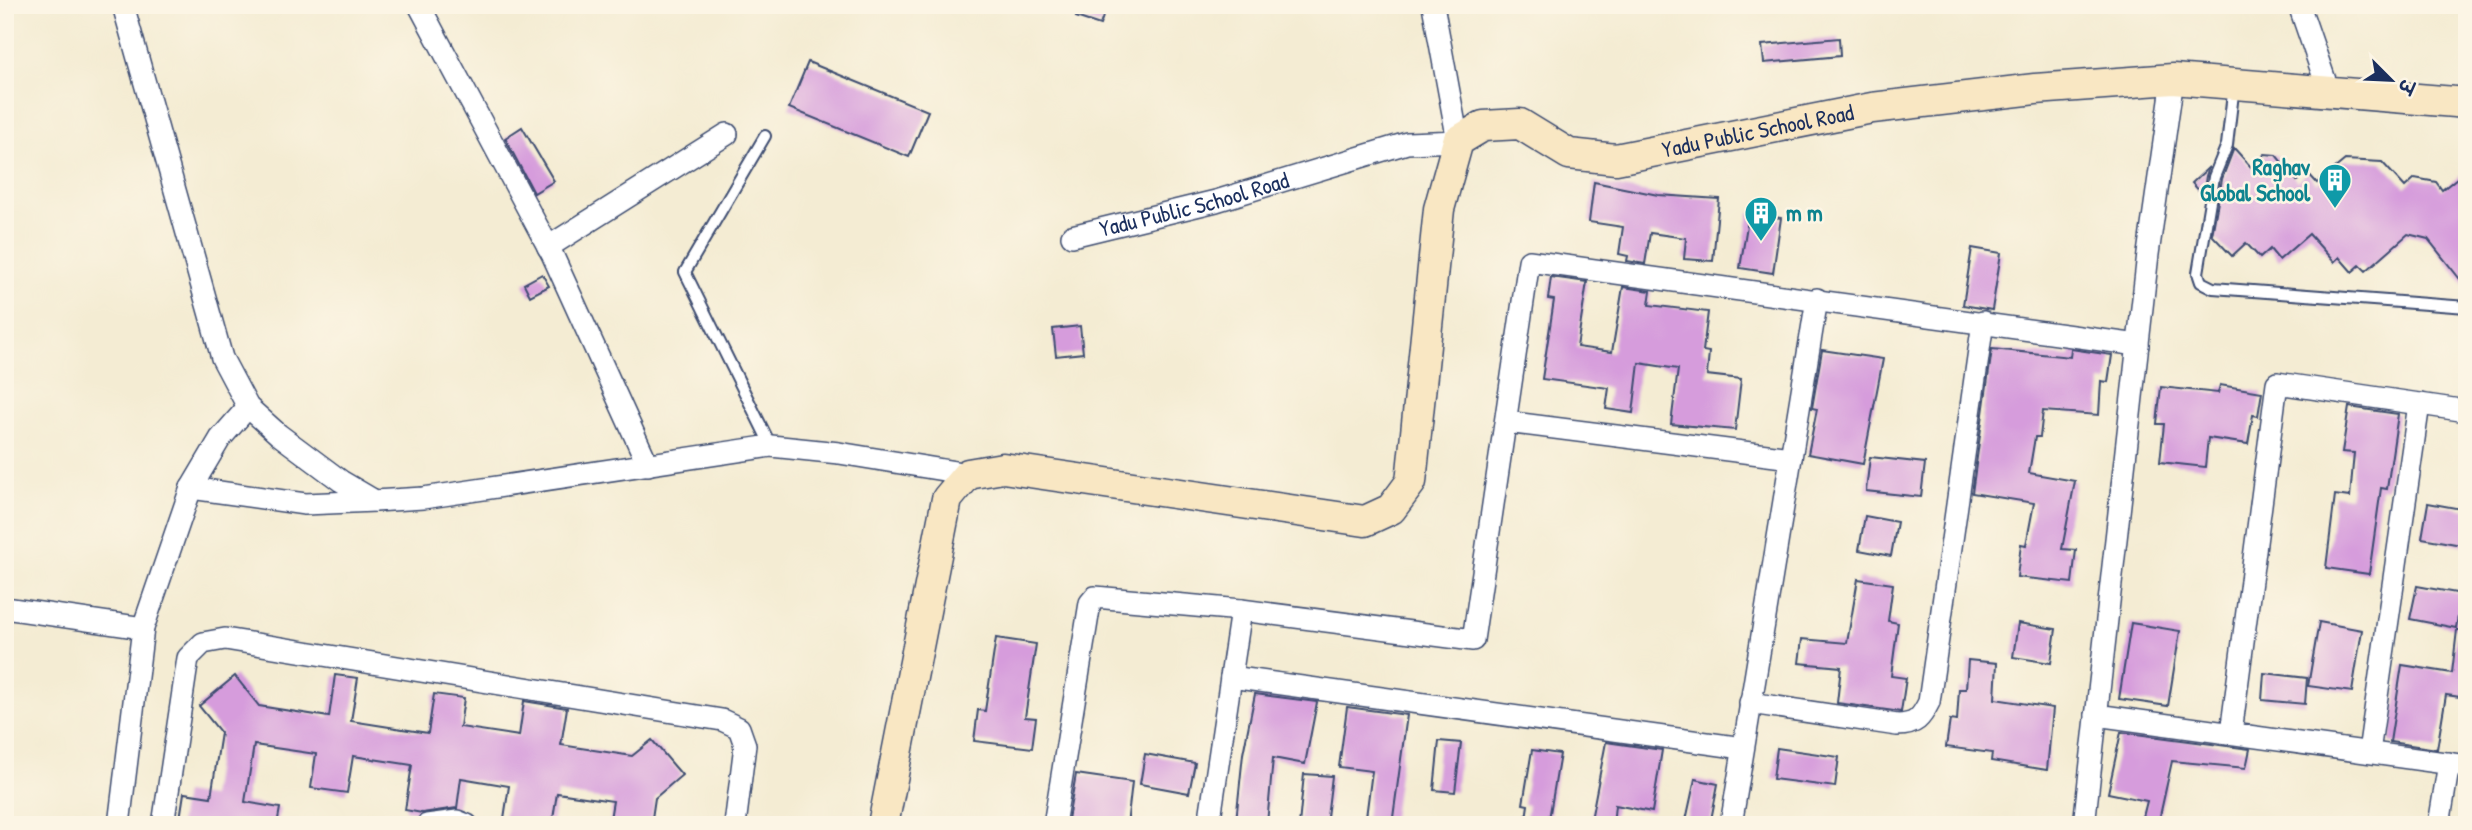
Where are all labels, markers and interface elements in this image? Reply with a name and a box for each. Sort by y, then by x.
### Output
north arrow [2356,46,2426,116]
text: उ [2391,74,2422,100]
street label: Yadu Public School Road [1659,96,1856,165]
place label: Raghav Global School [2200,151,2311,208]
building icon: Raghav Global School [2316,161,2354,210]
street label: Yadu Public School Road [1096,164,1292,244]
building icon: m m [1742,194,1780,243]
place label: m m [1786,197,1823,228]

